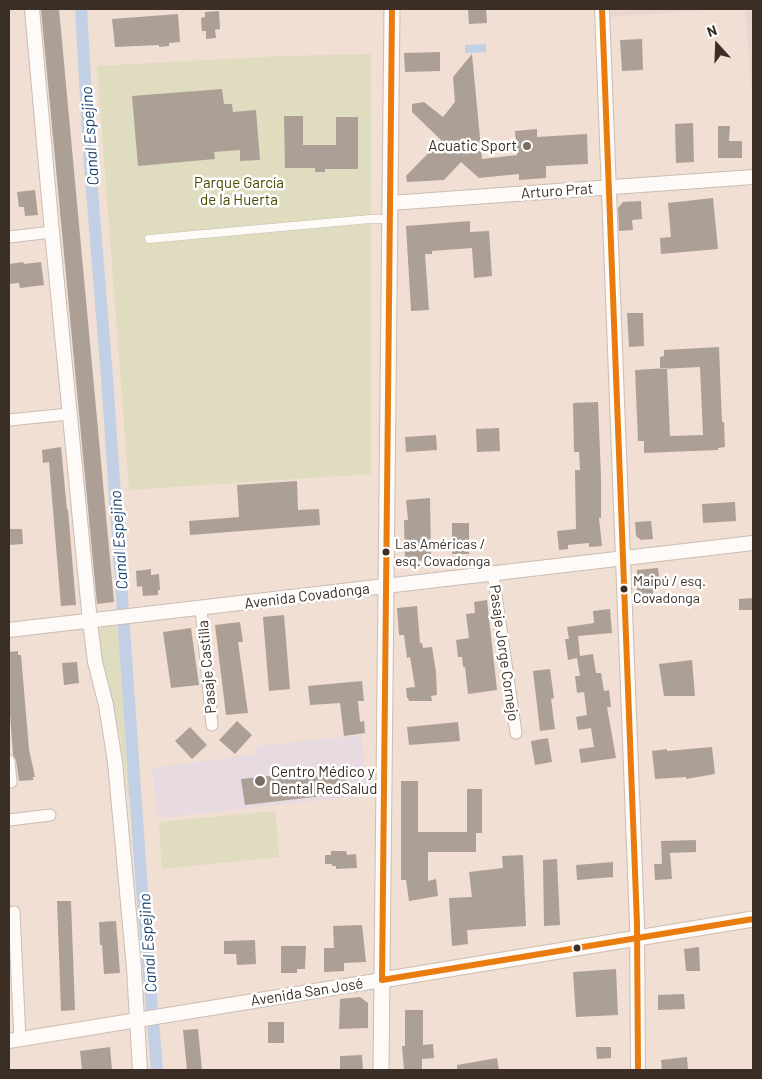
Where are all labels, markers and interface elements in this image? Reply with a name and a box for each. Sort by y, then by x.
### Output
north arrow [692,20,742,70]
text: N [704,21,719,40]
water label: Canal Espejino [77,86,103,186]
place label: Acuatic Sport [428,137,517,155]
marker: Acuatic Sport [521,140,533,152]
park label: Parque García de la Huerta [194,174,284,209]
street label: Arturo Prat [520,180,594,202]
water label: Canal Espejino [106,490,132,590]
place label: Las Américas / esq. Covadonga [395,536,490,568]
marker: Las Américas / esq. Covadonga [381,547,391,557]
place label: Maipú / esq. Covadonga [633,573,706,606]
street label: Avenida Covadonga [243,579,371,613]
street label: Pasaje Jorge Cornejo [486,584,522,722]
marker: Maipú / esq. Covadonga [619,584,629,594]
street label: Pasaje Castilla [194,620,220,714]
place label: Centro Médico y Dental RedSalud [271,763,377,798]
marker: Centro Médico y Dental RedSalud [253,774,267,788]
water label: Canal Espejino [135,893,161,993]
unlabelled marker [572,943,582,953]
street label: Avenida San José [249,974,365,1010]

